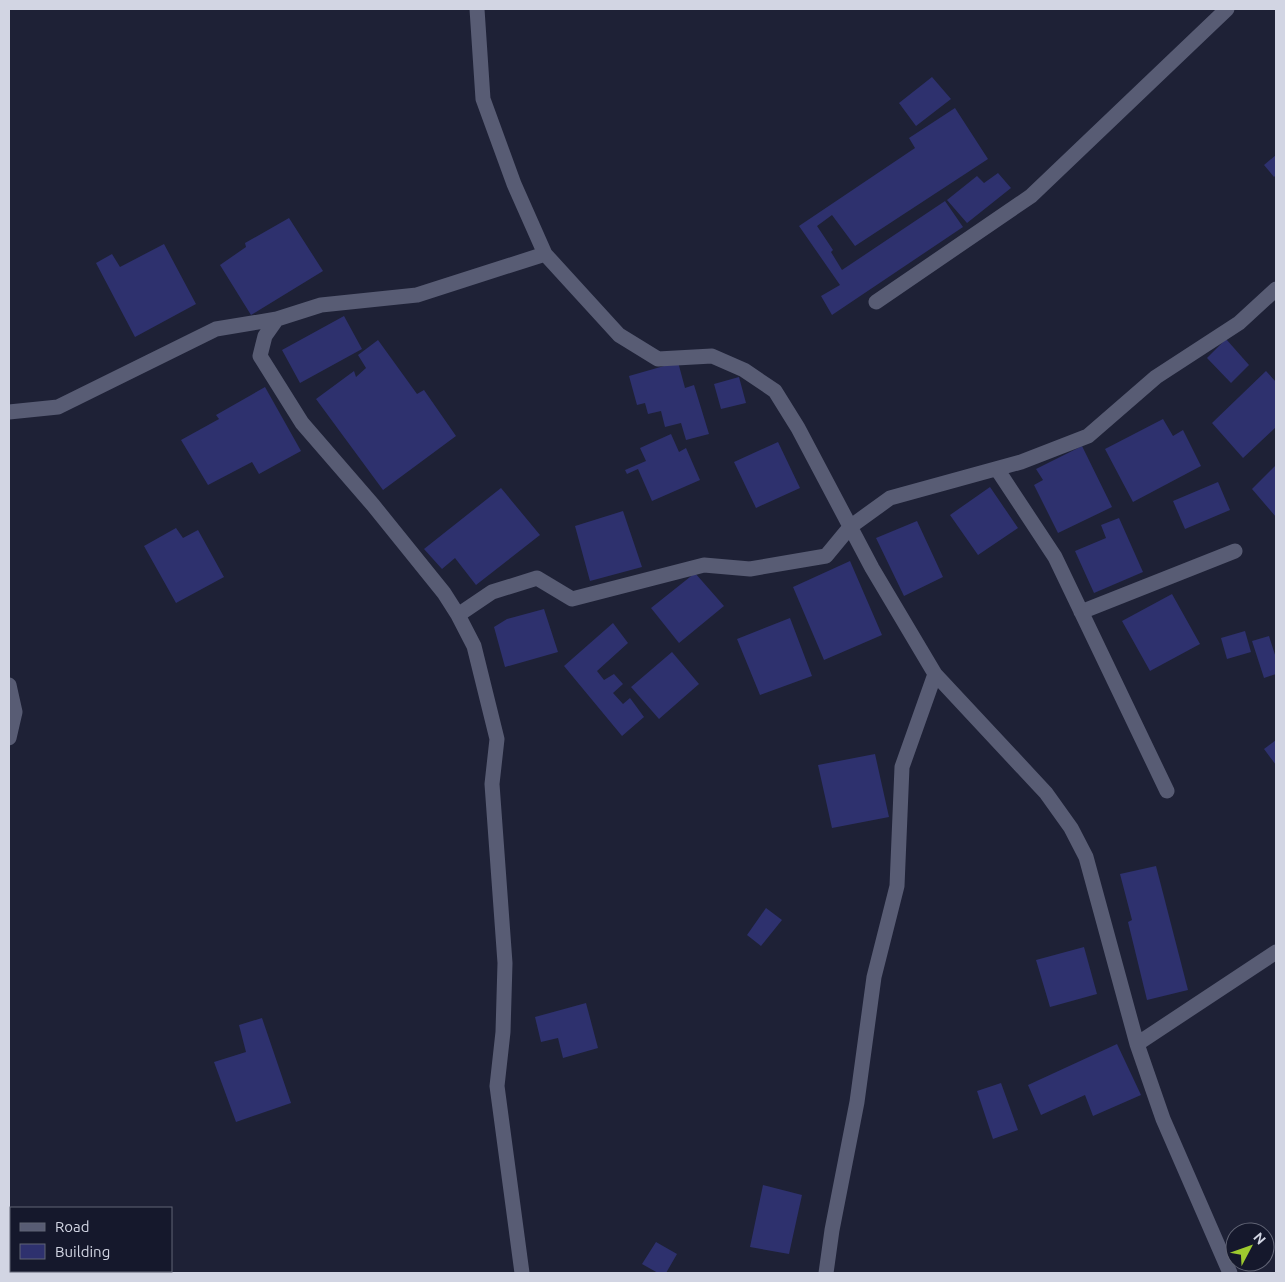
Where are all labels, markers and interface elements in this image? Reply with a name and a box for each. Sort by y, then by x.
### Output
legend [10,1207,172,1272]
text: Road [55,1218,90,1235]
north arrow [1225,1222,1275,1272]
text: N [1250,1229,1269,1248]
text: Building [55,1243,110,1260]

